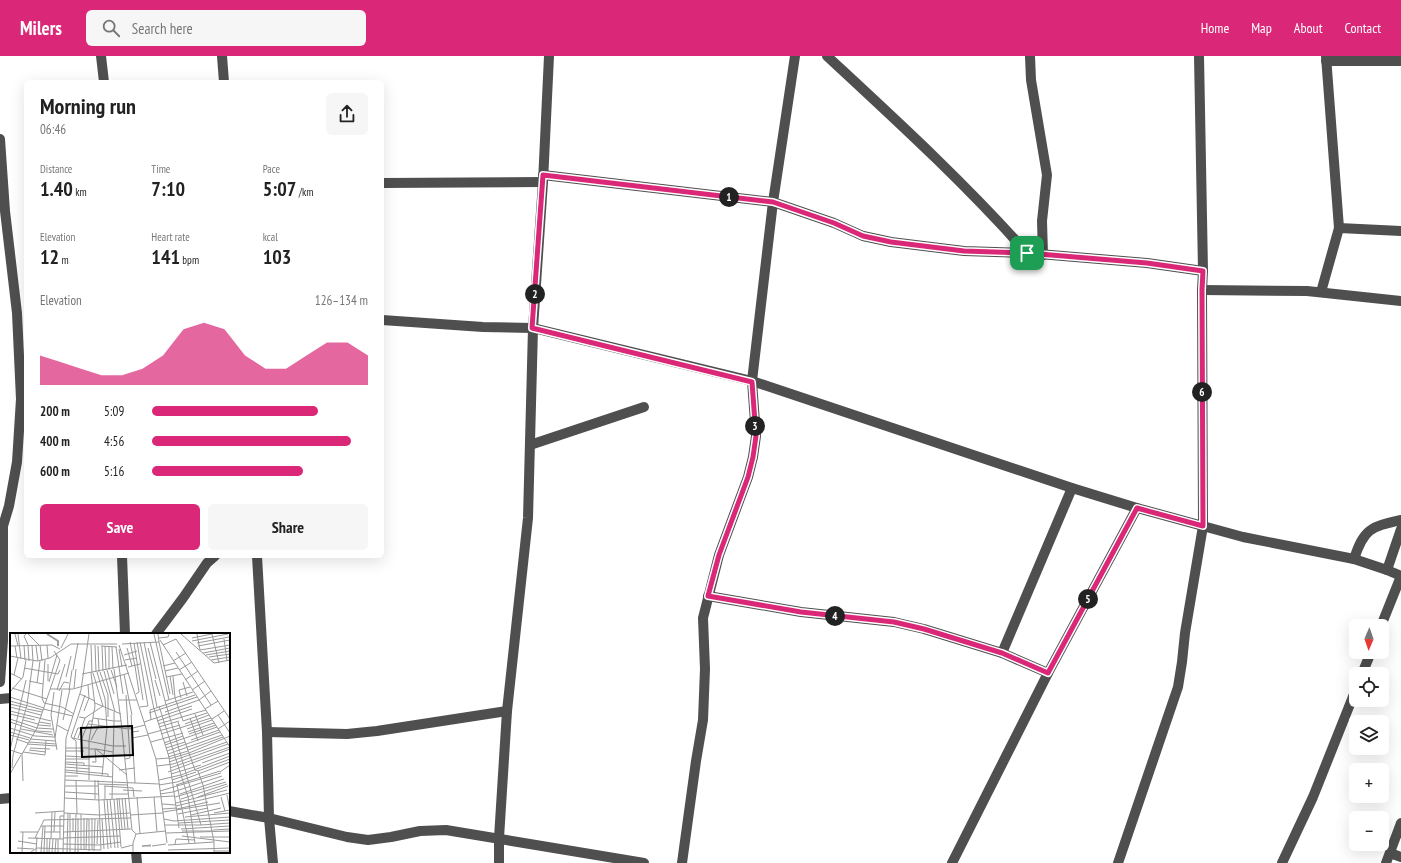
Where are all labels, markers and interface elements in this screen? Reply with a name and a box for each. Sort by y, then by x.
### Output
search box [86,10,366,46]
text: Milers [20,16,62,40]
icon: search [100,17,122,39]
text: Search here [132,19,193,38]
text: Home [1201,19,1229,37]
text: Map [1251,19,1272,37]
text: About [1294,19,1323,37]
text: Contact [1345,19,1381,37]
text: Morning run [40,92,136,120]
button: share [326,93,368,135]
text: 06:46 [40,121,66,138]
text: Distance [40,162,72,176]
text: Time [151,162,170,176]
text: Pace [263,162,280,176]
text: 1.40 [40,176,73,202]
text: 7:10 [151,176,185,202]
text: 5:07 [263,176,296,202]
text: km [73,185,87,199]
text: /km [296,185,313,199]
pin: 1 [719,187,739,207]
text: 1 [726,190,732,204]
text: Elevation [40,230,75,244]
text: Heart rate [151,230,190,244]
text: kcal [263,230,278,244]
pin [1010,236,1044,270]
icon: arrive [1016,242,1038,264]
text: 12 [40,244,59,270]
text: 141 [151,244,180,270]
text: 103 [263,244,291,270]
text: m [59,253,69,267]
text: bpm [180,253,199,267]
pin: 2 [525,284,545,304]
text: 2 [532,287,538,301]
text: Elevation [40,292,82,309]
text: 126–134 m [315,292,368,309]
pin: 6 [1192,382,1212,402]
text: 6 [1199,385,1205,399]
text: 200 m [40,403,70,420]
text: 5:09 [104,403,124,420]
pin: 3 [745,416,765,436]
text: 3 [752,419,758,433]
text: 400 m [40,433,70,450]
text: 4:56 [104,433,124,450]
text: 600 m [40,463,70,480]
text: 5:16 [104,463,124,480]
button: Save [40,504,200,550]
button: Share [208,504,368,550]
pin: 5 [1078,589,1098,609]
text: 5 [1085,592,1091,606]
pin: 4 [825,606,845,626]
text: 4 [832,609,838,623]
north arrow [1349,619,1389,659]
map controls [1349,619,1389,851]
inset map [10,633,230,853]
button: locate [1349,667,1389,707]
button: layers [1349,715,1389,755]
button: + [1349,763,1389,803]
button: − [1349,811,1389,851]

